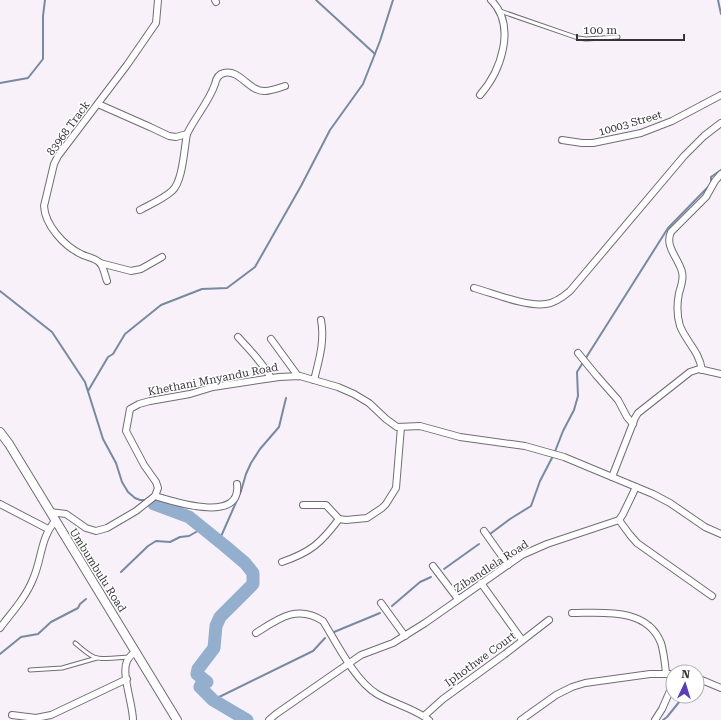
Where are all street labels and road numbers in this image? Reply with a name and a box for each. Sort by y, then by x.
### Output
street label: 83968 Track [44,98,93,158]
street label: 10003 Street [597,108,663,139]
street label: Khethani Mnyandu Road [147,360,279,398]
street label: Umbumbulu Road [67,526,129,615]
street label: Zibandlela Road [452,538,531,595]
street label: Iphothwe Court [442,629,518,689]

